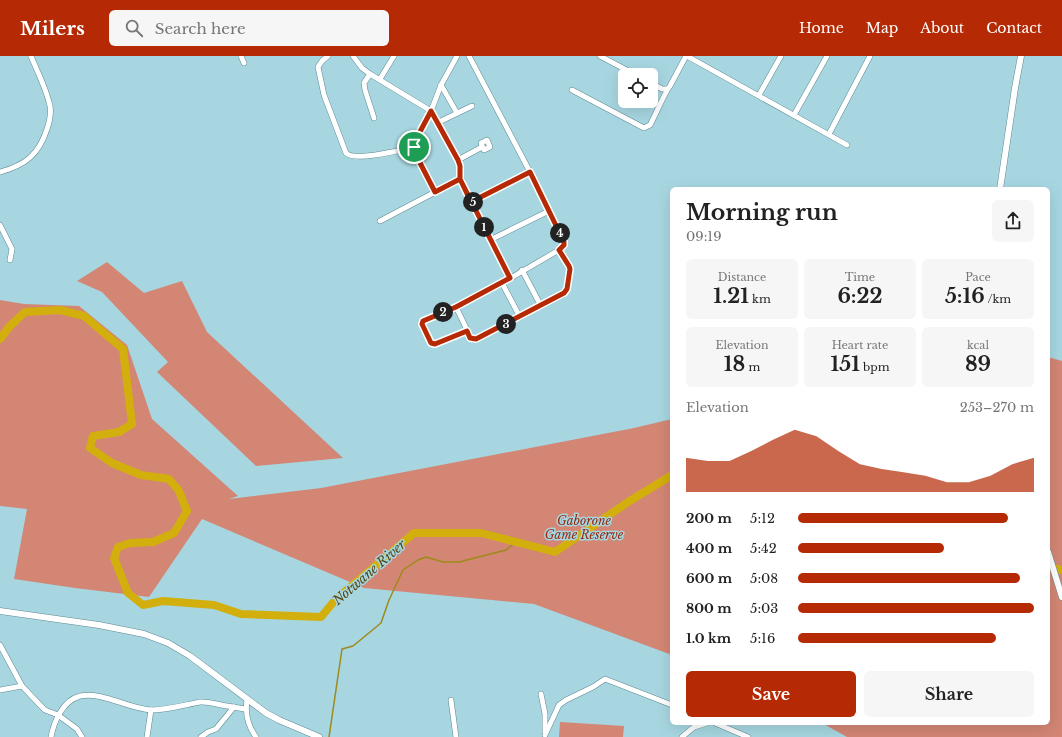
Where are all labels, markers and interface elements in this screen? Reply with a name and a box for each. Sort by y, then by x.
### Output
search box [109,10,389,46]
text: Milers [20,17,85,40]
icon: search [123,17,145,39]
text: Search here [155,19,246,38]
text: Home [799,19,844,37]
text: Map [866,19,898,37]
text: About [920,19,964,37]
text: Contact [986,19,1042,37]
map controls [618,68,658,108]
button: locate [618,68,658,108]
pin [397,130,431,164]
icon: arrive [403,136,425,158]
pin: 5 [463,192,483,212]
text: 5 [470,195,476,209]
text: Morning run [686,199,838,226]
button: share [992,200,1034,242]
pin: 1 [474,217,494,237]
text: 1 [482,220,486,234]
pin: 4 [550,223,570,243]
text: 4 [556,226,564,240]
text: 09:19 [686,228,722,245]
text: Distance [718,270,766,284]
text: Time [845,270,875,284]
text: Pace [965,270,991,284]
text: 1.21 [713,284,749,308]
text: 6:22 [837,284,883,308]
text: 5:16 [945,284,985,308]
text: km [749,292,771,306]
text: /km [985,292,1011,306]
pin: 2 [433,302,453,322]
text: 2 [439,305,447,319]
pin: 3 [496,314,516,334]
text: 3 [502,317,510,331]
text: Elevation [715,338,769,352]
text: Heart rate [832,338,888,352]
text: kcal [967,338,989,352]
text: 18 [724,352,745,376]
text: 151 [831,352,860,376]
text: 89 [965,352,991,376]
text: m [745,360,760,374]
text: bpm [860,360,889,374]
text: Elevation [686,399,749,416]
text: 253–270 m [960,399,1034,416]
text: 200 m [686,510,732,527]
text: 5:12 [750,510,775,527]
park label: Gaborone Game Reserve [545,513,624,542]
water label: Notwane River [328,535,410,609]
text: 400 m [686,540,732,557]
text: 5:42 [750,540,777,557]
text: 600 m [686,570,732,587]
text: 5:08 [750,570,778,587]
text: 800 m [686,600,732,617]
text: 5:03 [750,600,778,617]
text: 1.0 km [686,630,731,647]
text: 5:16 [750,630,775,647]
button: Save [686,671,856,717]
button: Share [864,671,1034,717]

